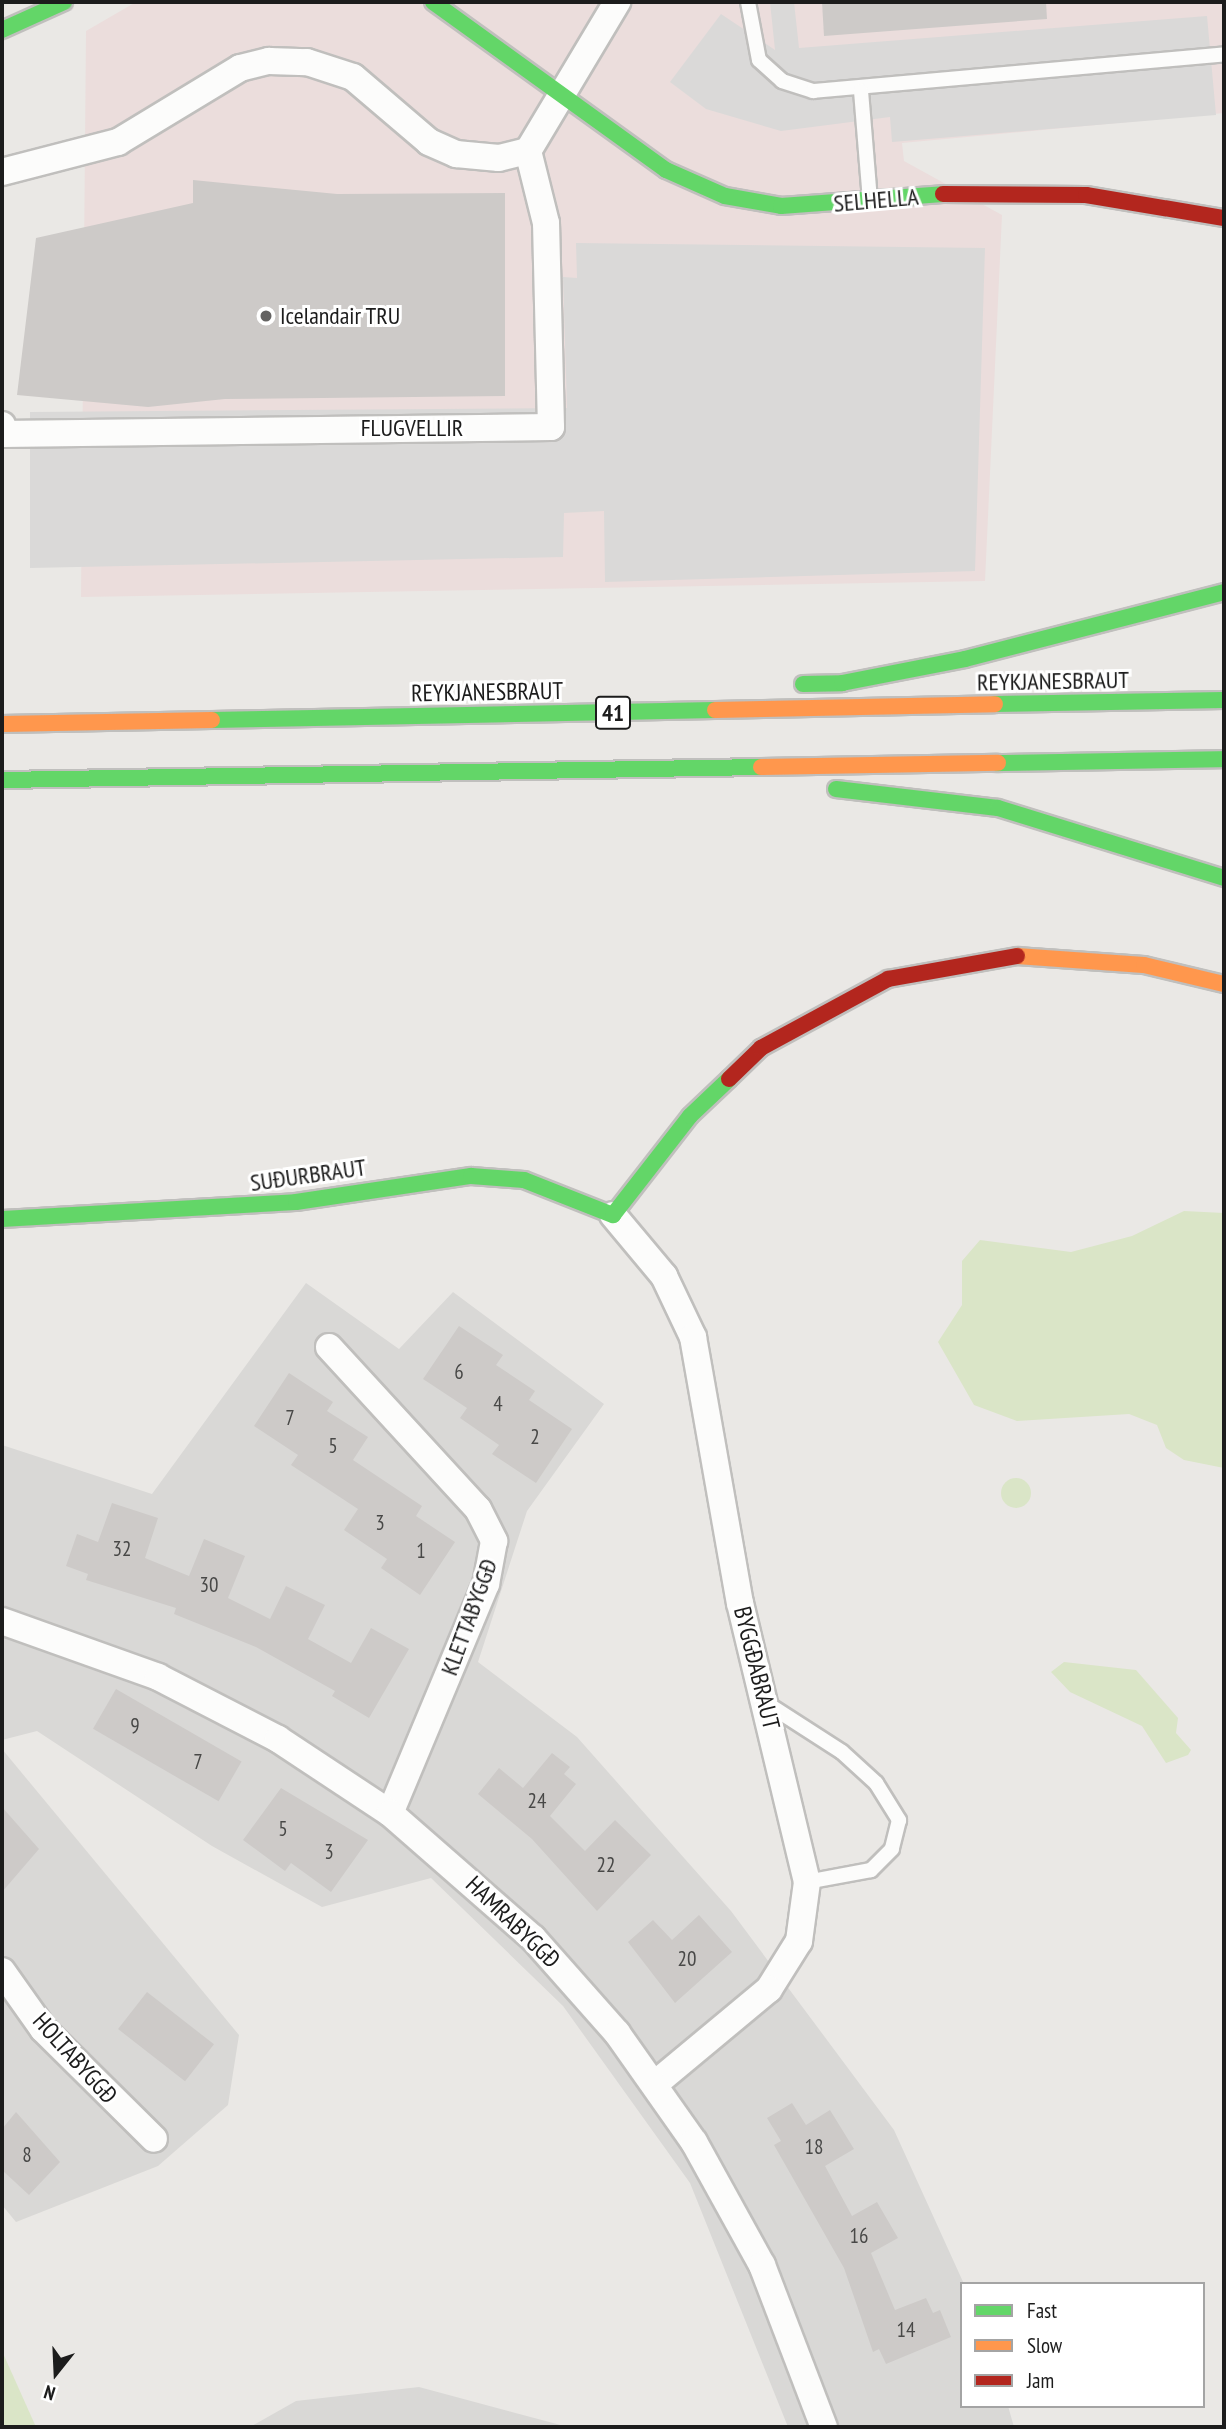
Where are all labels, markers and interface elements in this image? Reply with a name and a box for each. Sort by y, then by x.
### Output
street label: SELHELLA [832,182,920,218]
place label: Icelandair TRU [280,302,401,330]
marker: Icelandair TRU [258,308,274,324]
street label: FLUGVELLIR [361,414,463,442]
street label: REYKJANESBRAUT [977,665,1129,697]
street label: REYKJANESBRAUT [411,676,563,708]
road number: 41 [594,694,632,733]
street label: SUÐURBRAUT [248,1153,368,1197]
house number: 6 [454,1359,464,1385]
house number: 4 [493,1391,503,1417]
house number: 7 [285,1405,295,1431]
house number: 2 [530,1424,540,1450]
house number: 5 [328,1433,338,1459]
house number: 3 [375,1510,385,1536]
house number: 32 [113,1536,131,1562]
house number: 1 [416,1538,426,1564]
street label: KLETTABYGGÐ [435,1555,503,1679]
house number: 30 [200,1572,218,1598]
street label: BYGGÐABRAUT [728,1604,786,1732]
house number: 9 [130,1713,140,1739]
house number: 7 [193,1749,203,1775]
house number: 24 [528,1788,546,1814]
house number: 5 [278,1816,288,1842]
house number: 3 [324,1839,334,1865]
house number: 22 [597,1852,615,1878]
street label: HAMRABYGGÐ [460,1870,566,1974]
house number: 20 [678,1946,696,1972]
street label: HOLTABYGGÐ [27,2007,123,2109]
house number: 18 [805,2134,823,2160]
house number: 8 [22,2142,32,2168]
house number: 16 [850,2223,868,2249]
legend [960,2282,1205,2408]
text: Fast [1027,2297,1057,2324]
house number: 14 [897,2317,915,2343]
text: Slow [1027,2332,1062,2359]
north arrow [21,2338,91,2408]
text: Jam [1027,2367,1054,2394]
text: N [41,2380,58,2406]

